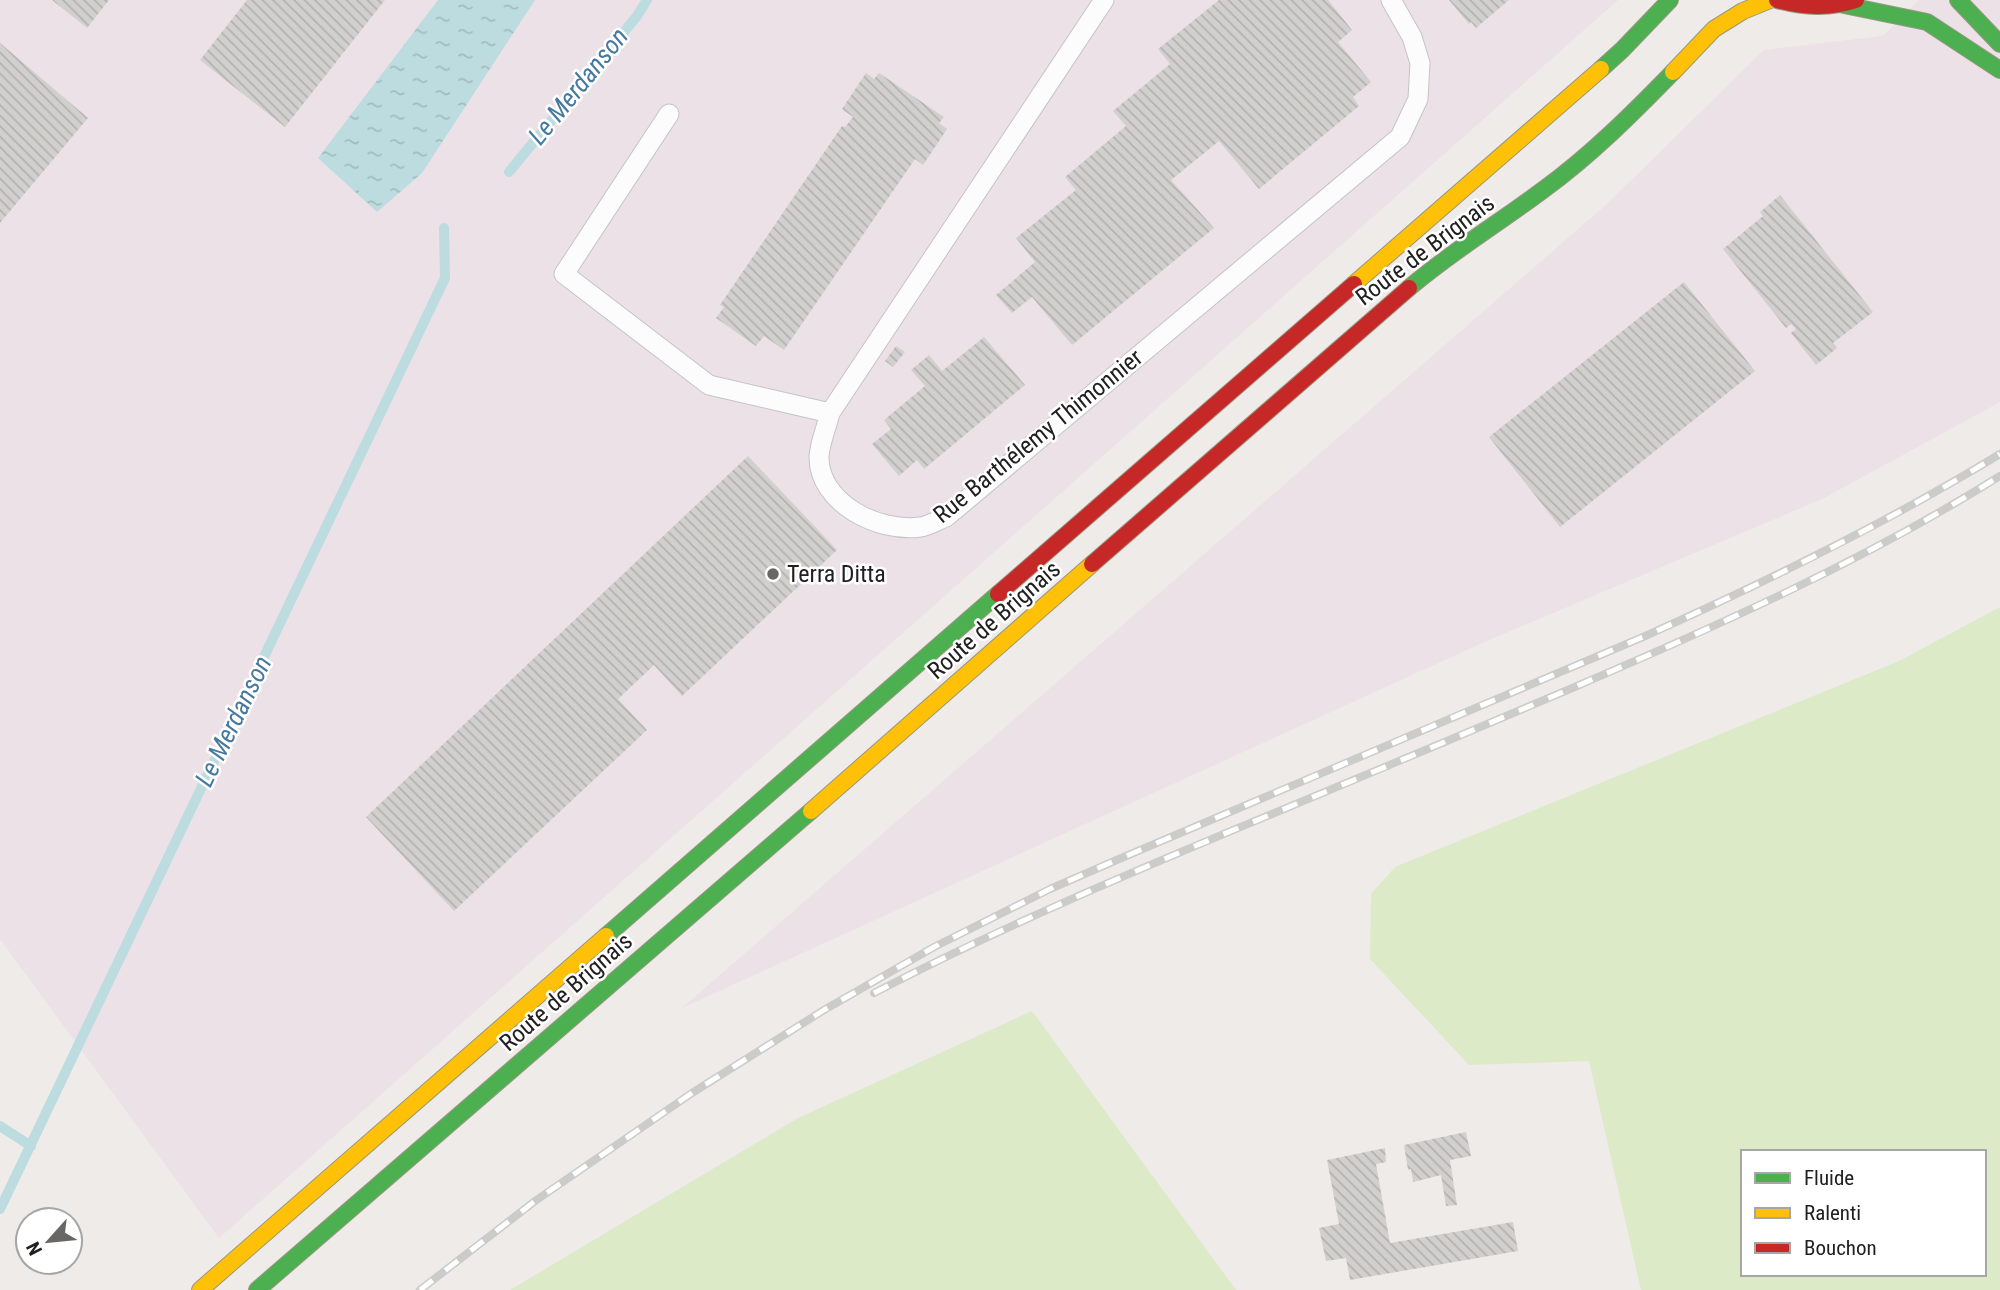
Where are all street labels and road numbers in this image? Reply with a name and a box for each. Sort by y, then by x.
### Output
street label: Route de Brignais [1350,189,1500,311]
street label: Rue Barthélemy Thimonnier [928,343,1148,529]
street label: Route de Brignais [922,555,1066,685]
street label: Route de Brignais [494,927,638,1057]

